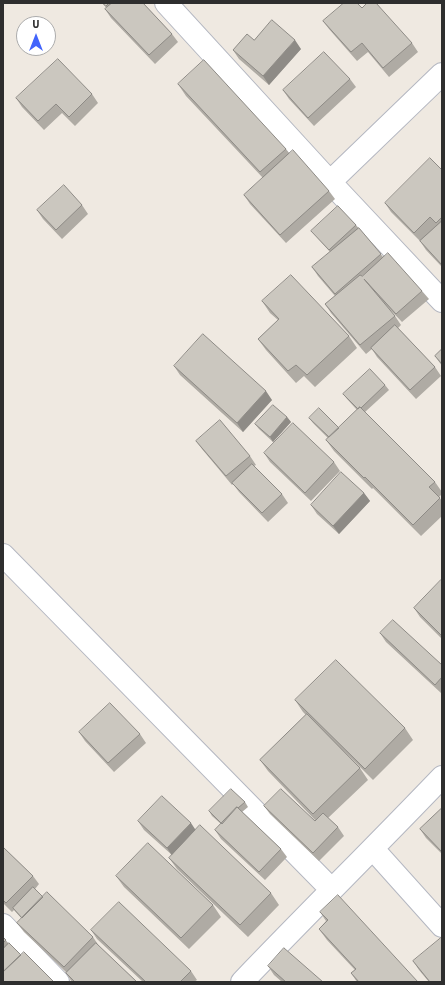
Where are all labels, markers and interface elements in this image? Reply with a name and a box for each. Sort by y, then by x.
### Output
north arrow [16,16,56,56]
text: U [32,17,40,32]

